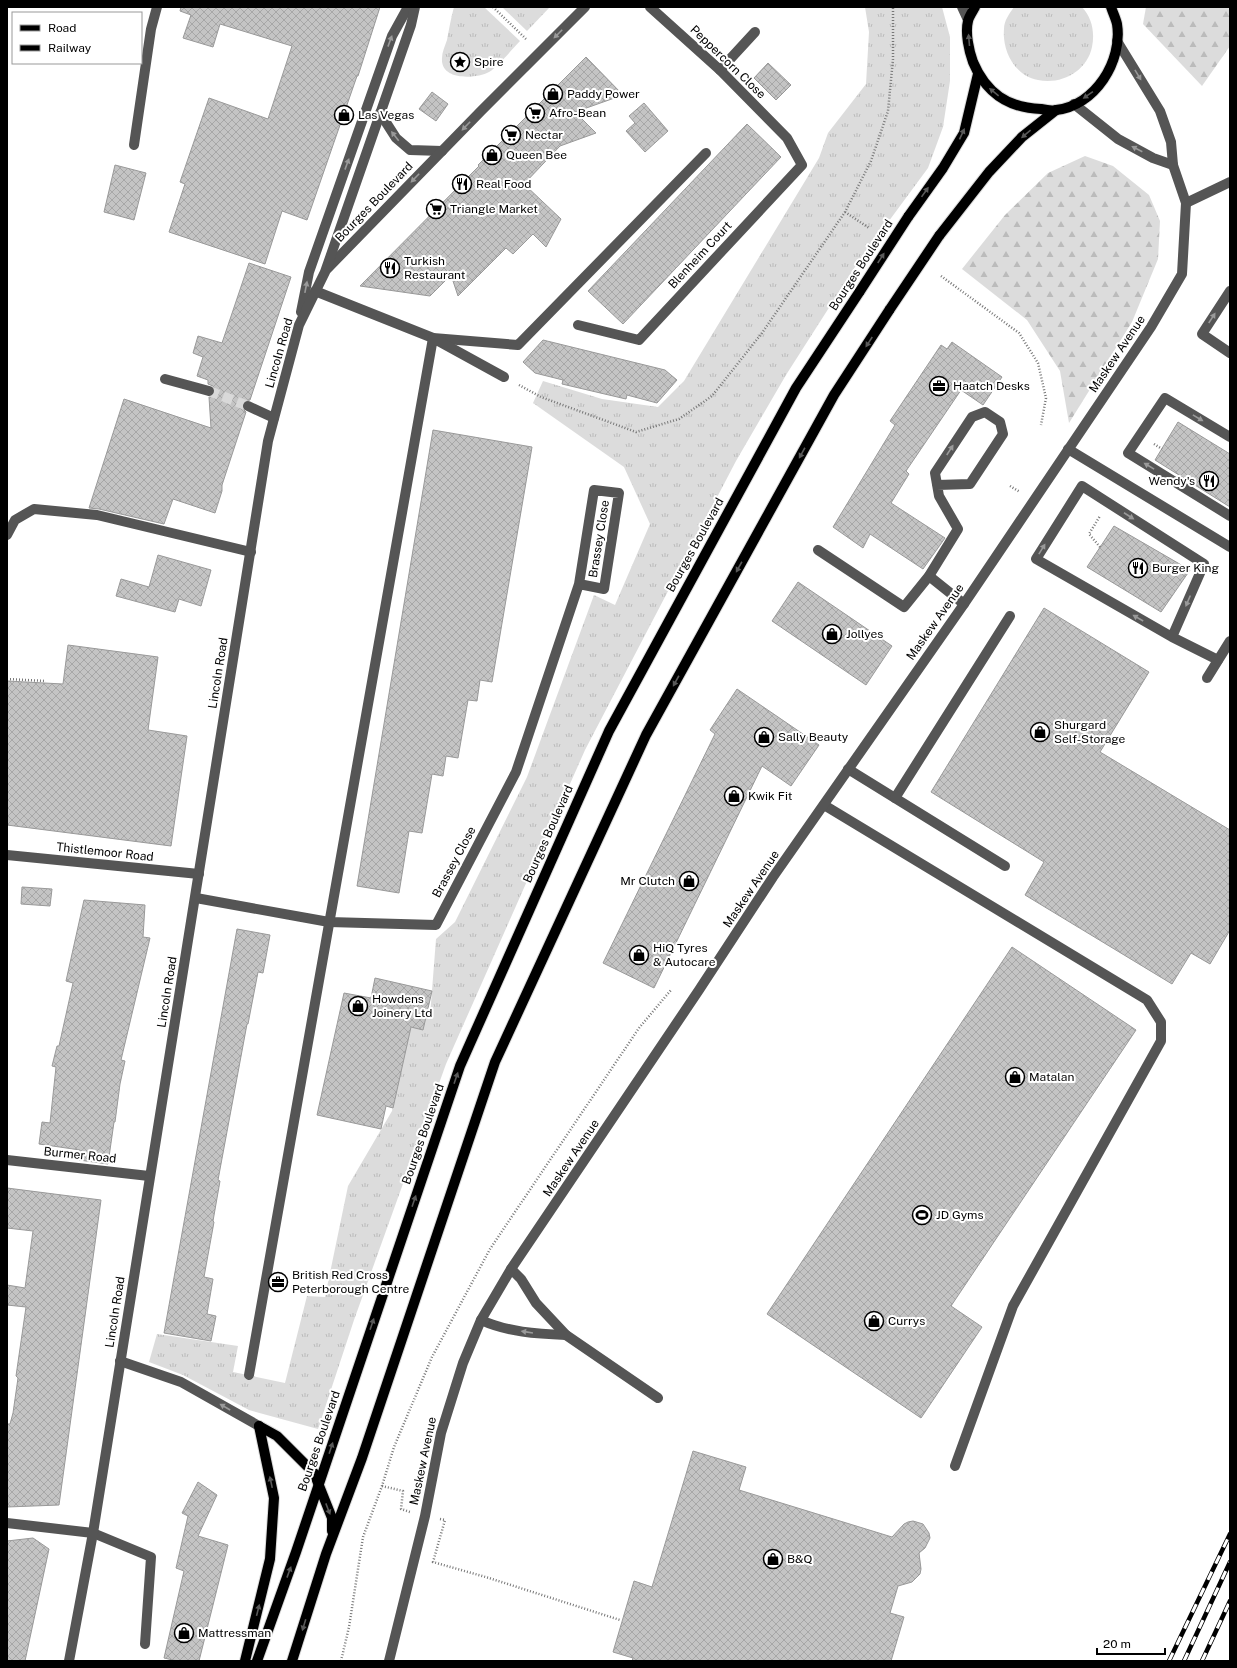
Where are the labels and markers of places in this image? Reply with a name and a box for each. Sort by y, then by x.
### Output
place icon: Spire [449,51,471,73]
place label: Spire [474,55,504,69]
shop icon: Paddy Power [542,83,564,105]
place label: Paddy Power [567,87,640,101]
supermarket icon: Afro-Bean [524,102,546,124]
shop icon: Las Vegas [333,104,355,126]
place label: Afro-Bean [549,106,606,120]
place label: Las Vegas [358,108,414,122]
supermarket icon: Nectar [500,124,522,146]
place label: Nectar [525,128,563,142]
shop icon: Queen Bee [481,144,503,166]
place label: Queen Bee [506,148,567,162]
restaurant icon: Real Food [451,173,473,195]
place label: Real Food [476,177,532,191]
supermarket icon: Triangle Market [425,198,447,220]
place label: Triangle Market [450,202,538,216]
place label: Turkish Restaurant [404,254,466,282]
restaurant icon: Turkish Restaurant [379,257,401,279]
office icon: Haatch Desks [928,375,950,397]
place label: Haatch Desks [953,379,1030,393]
restaurant icon: Wendy's [1198,470,1220,492]
place label: Wendy's [1149,474,1195,488]
restaurant icon: Burger King [1127,557,1149,579]
place label: Burger King [1152,561,1219,575]
shop icon: Jollyes [821,623,843,645]
place label: Jollyes [846,627,883,641]
place label: Shurgard Self-Storage [1054,718,1126,746]
shop icon: Shurgard Self-Storage [1029,721,1051,743]
shop icon: Sally Beauty [753,726,775,748]
place label: Sally Beauty [778,730,849,744]
shop icon: Kwik Fit [723,785,745,807]
place label: Kwik Fit [748,789,793,803]
shop icon: Mr Clutch [678,870,700,892]
place label: Mr Clutch [620,874,675,888]
place label: HiQ Tyres & Autocare [653,941,716,969]
shop icon: HiQ Tyres & Autocare [628,944,650,966]
place label: Howdens Joinery Ltd [372,992,432,1020]
shop icon: Howdens Joinery Ltd [347,995,369,1017]
shop icon: Matalan [1004,1066,1026,1088]
place label: Matalan [1029,1070,1074,1084]
sports icon: JD Gyms [911,1204,933,1226]
place label: JD Gyms [936,1208,984,1222]
place label: British Red Cross Peterborough Centre [292,1268,410,1296]
office icon: British Red Cross Peterborough Centre [267,1271,289,1293]
shop icon: Currys [863,1310,885,1332]
place label: Currys [888,1314,925,1328]
shop icon: B&Q [762,1548,784,1570]
place label: B&Q [787,1552,813,1566]
shop icon: Mattressman [173,1622,195,1644]
place label: Mattressman [198,1626,271,1640]

